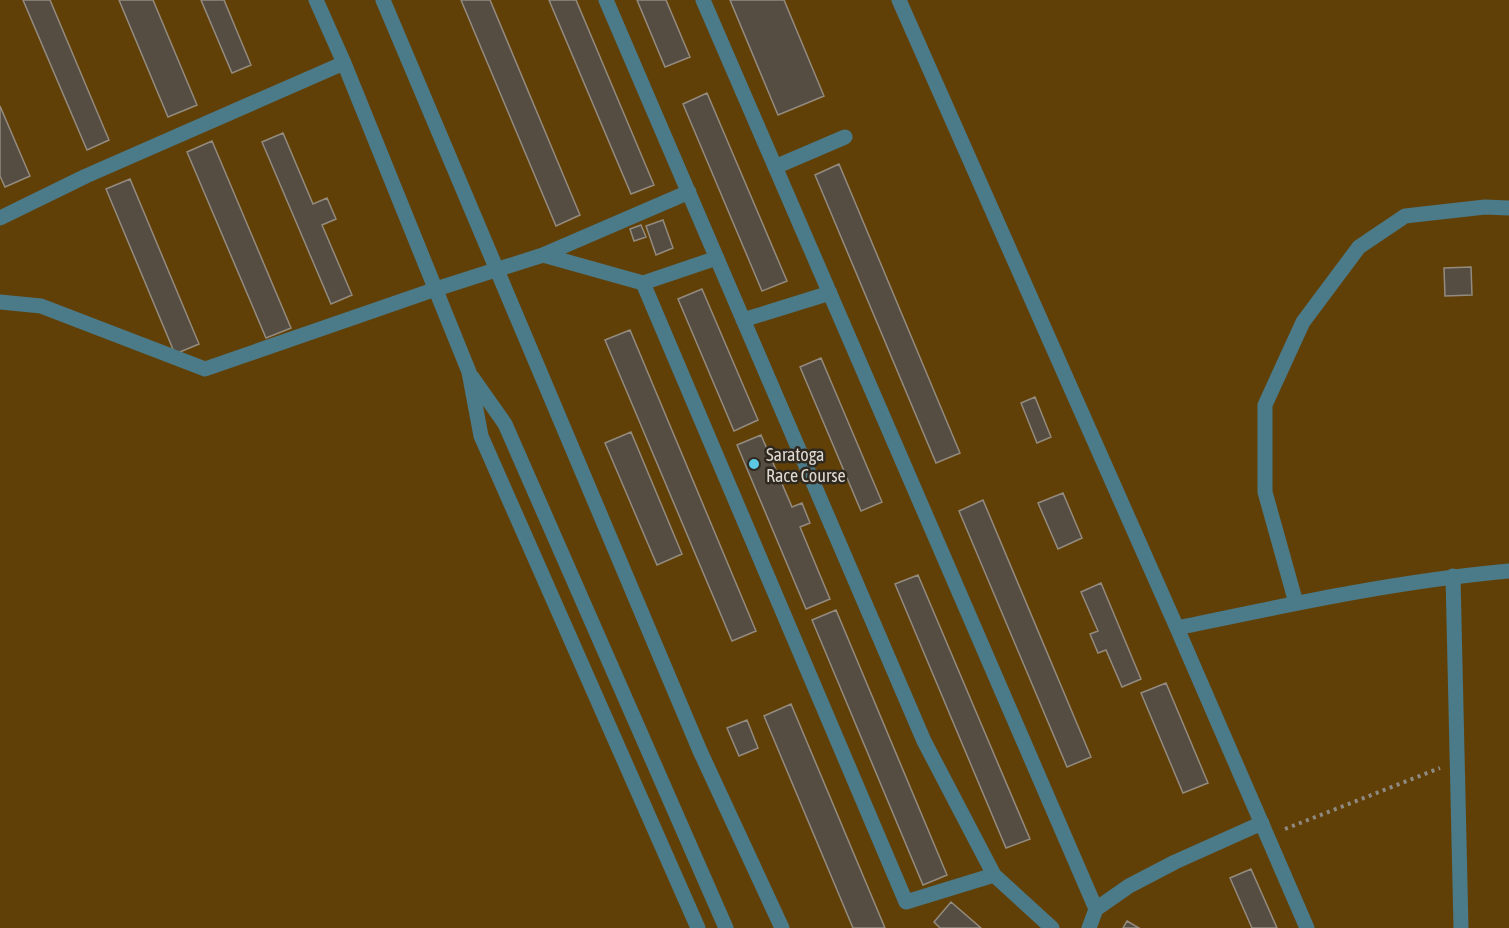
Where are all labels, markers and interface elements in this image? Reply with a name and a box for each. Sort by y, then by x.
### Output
place label: Saratoga Race Course [766,444,846,486]
marker: Saratoga Race Course [747,457,761,471]

